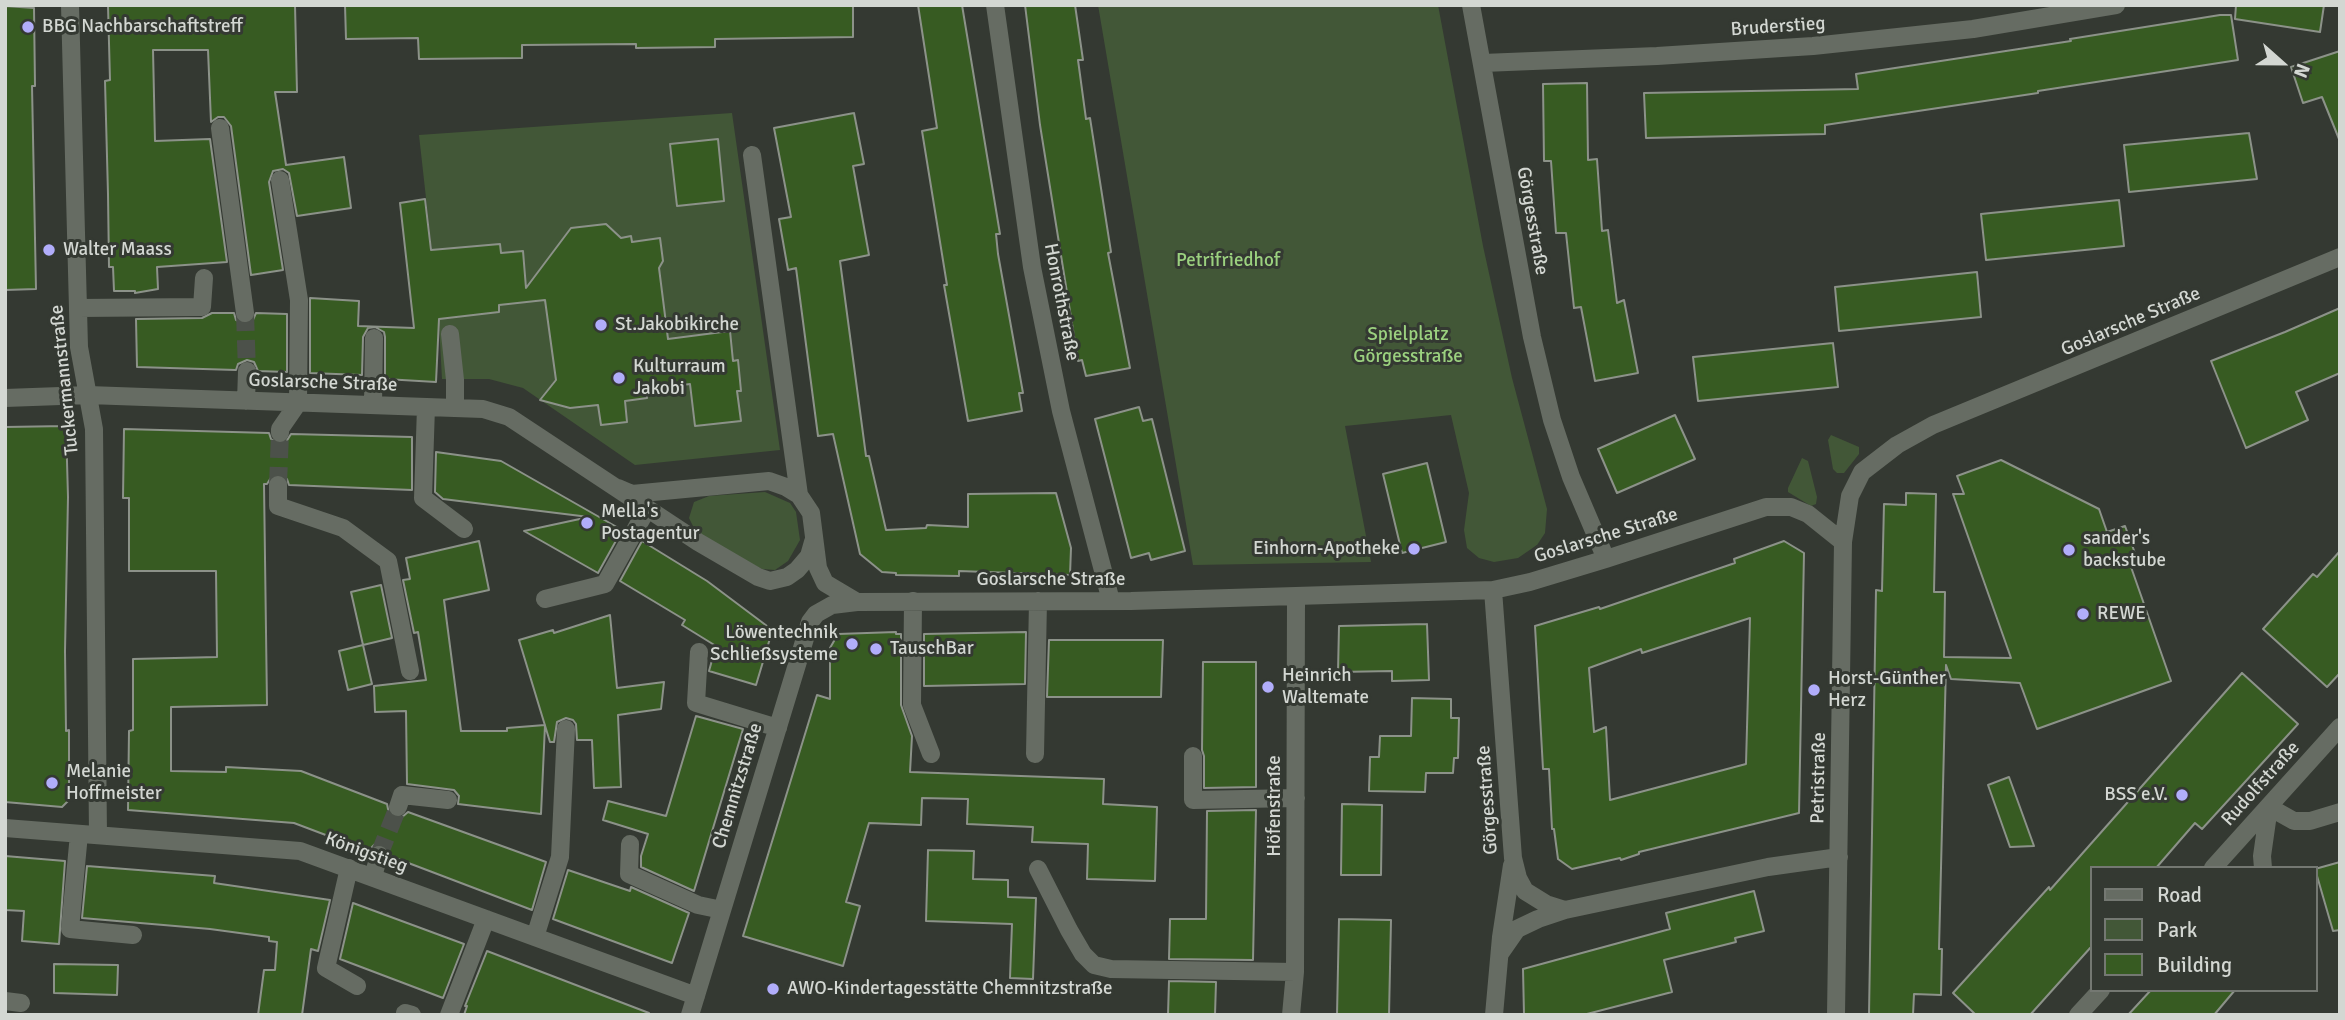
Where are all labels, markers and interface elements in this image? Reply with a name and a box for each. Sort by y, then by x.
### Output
street label: Bruderstieg [1730,12,1826,42]
place label: BBG Nachbarschaftstreff [42,16,243,38]
marker: BBG Nachbarschaftstreff [20,19,36,35]
north arrow [2247,28,2317,98]
text: N [2288,60,2315,81]
street label: Görgesstraße [1511,165,1553,277]
place label: Walter Maass [63,239,172,261]
street label: Honrothstraße [1038,241,1084,363]
marker: Walter Maass [41,242,57,258]
park label: Petrifriedhof [1176,250,1280,272]
street label: Goslarsche Straße [2058,282,2204,362]
street label: Tuckermannstraße [46,304,84,456]
place label: St.Jakobikirche [615,314,739,336]
marker: St.Jakobikirche [593,317,609,333]
park label: Spielplatz Görgesstraße [1353,324,1463,368]
place label: Kulturraum Jakobi [633,356,726,400]
street label: Goslarsche Straße [248,369,398,397]
marker: Kulturraum Jakobi [611,370,627,386]
place label: Mella's Postagentur [601,501,700,545]
street label: Goslarsche Straße [1531,503,1681,569]
marker: Mella's Postagentur [579,515,595,531]
place label: sander's backstube [2083,528,2166,572]
place label: Einhorn-Apotheke [1253,538,1400,560]
marker: Einhorn-Apotheke [1406,541,1422,557]
marker: sander's backstube [2061,542,2077,558]
street label: Goslarsche Straße [976,569,1126,591]
place label: REWE [2097,603,2146,625]
marker: REWE [2075,606,2091,622]
place label: Löwentechnik Schließsysteme [710,622,838,666]
marker: Löwentechnik Schließsysteme [844,636,860,652]
place label: TauschBar [890,638,974,660]
marker: TauschBar [868,641,884,657]
place label: Heinrich Waltemate [1282,665,1369,709]
place label: Horst-Günther Herz [1828,668,1946,712]
marker: Heinrich Waltemate [1260,679,1276,695]
marker: Horst-Günther Herz [1806,682,1822,698]
street label: Chemnitzstraße [708,720,768,852]
street label: Petristraße [1807,732,1831,824]
street label: Rudolfstraße [2217,737,2305,831]
street label: Görgesstraße [1473,745,1503,855]
street label: Höfenstraße [1264,755,1286,857]
place label: Melanie Hoffmeister [66,761,162,805]
marker: Melanie Hoffmeister [44,775,60,791]
place label: BSS e.V. [2104,784,2168,806]
marker: BSS e.V. [2174,787,2190,803]
street label: Königstieg [322,828,410,878]
legend [2090,866,2317,992]
text: Road [2157,882,2202,908]
text: Park [2157,917,2197,943]
text: Building [2157,952,2232,978]
place label: AWO-Kindertagesstätte Chemnitzstraße [787,978,1113,1000]
marker: AWO-Kindertagesstätte Chemnitzstraße [765,981,781,997]

